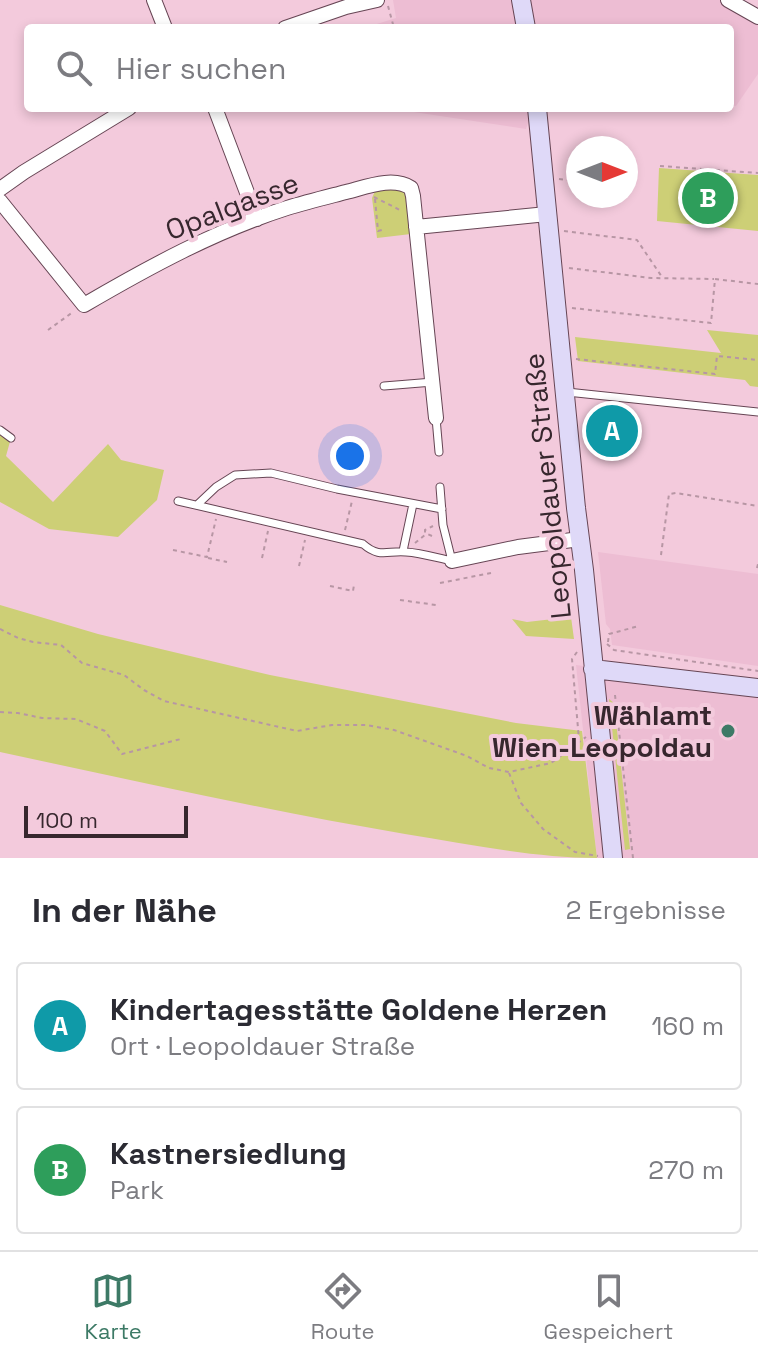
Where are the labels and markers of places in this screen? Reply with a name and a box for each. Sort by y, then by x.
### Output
pin: B [682,168,734,228]
pin: A [586,401,638,461]
place label: Wählamt Wien-Leopoldau [492,697,712,765]
marker: Wählamt Wien-Leopoldau [719,722,737,740]

